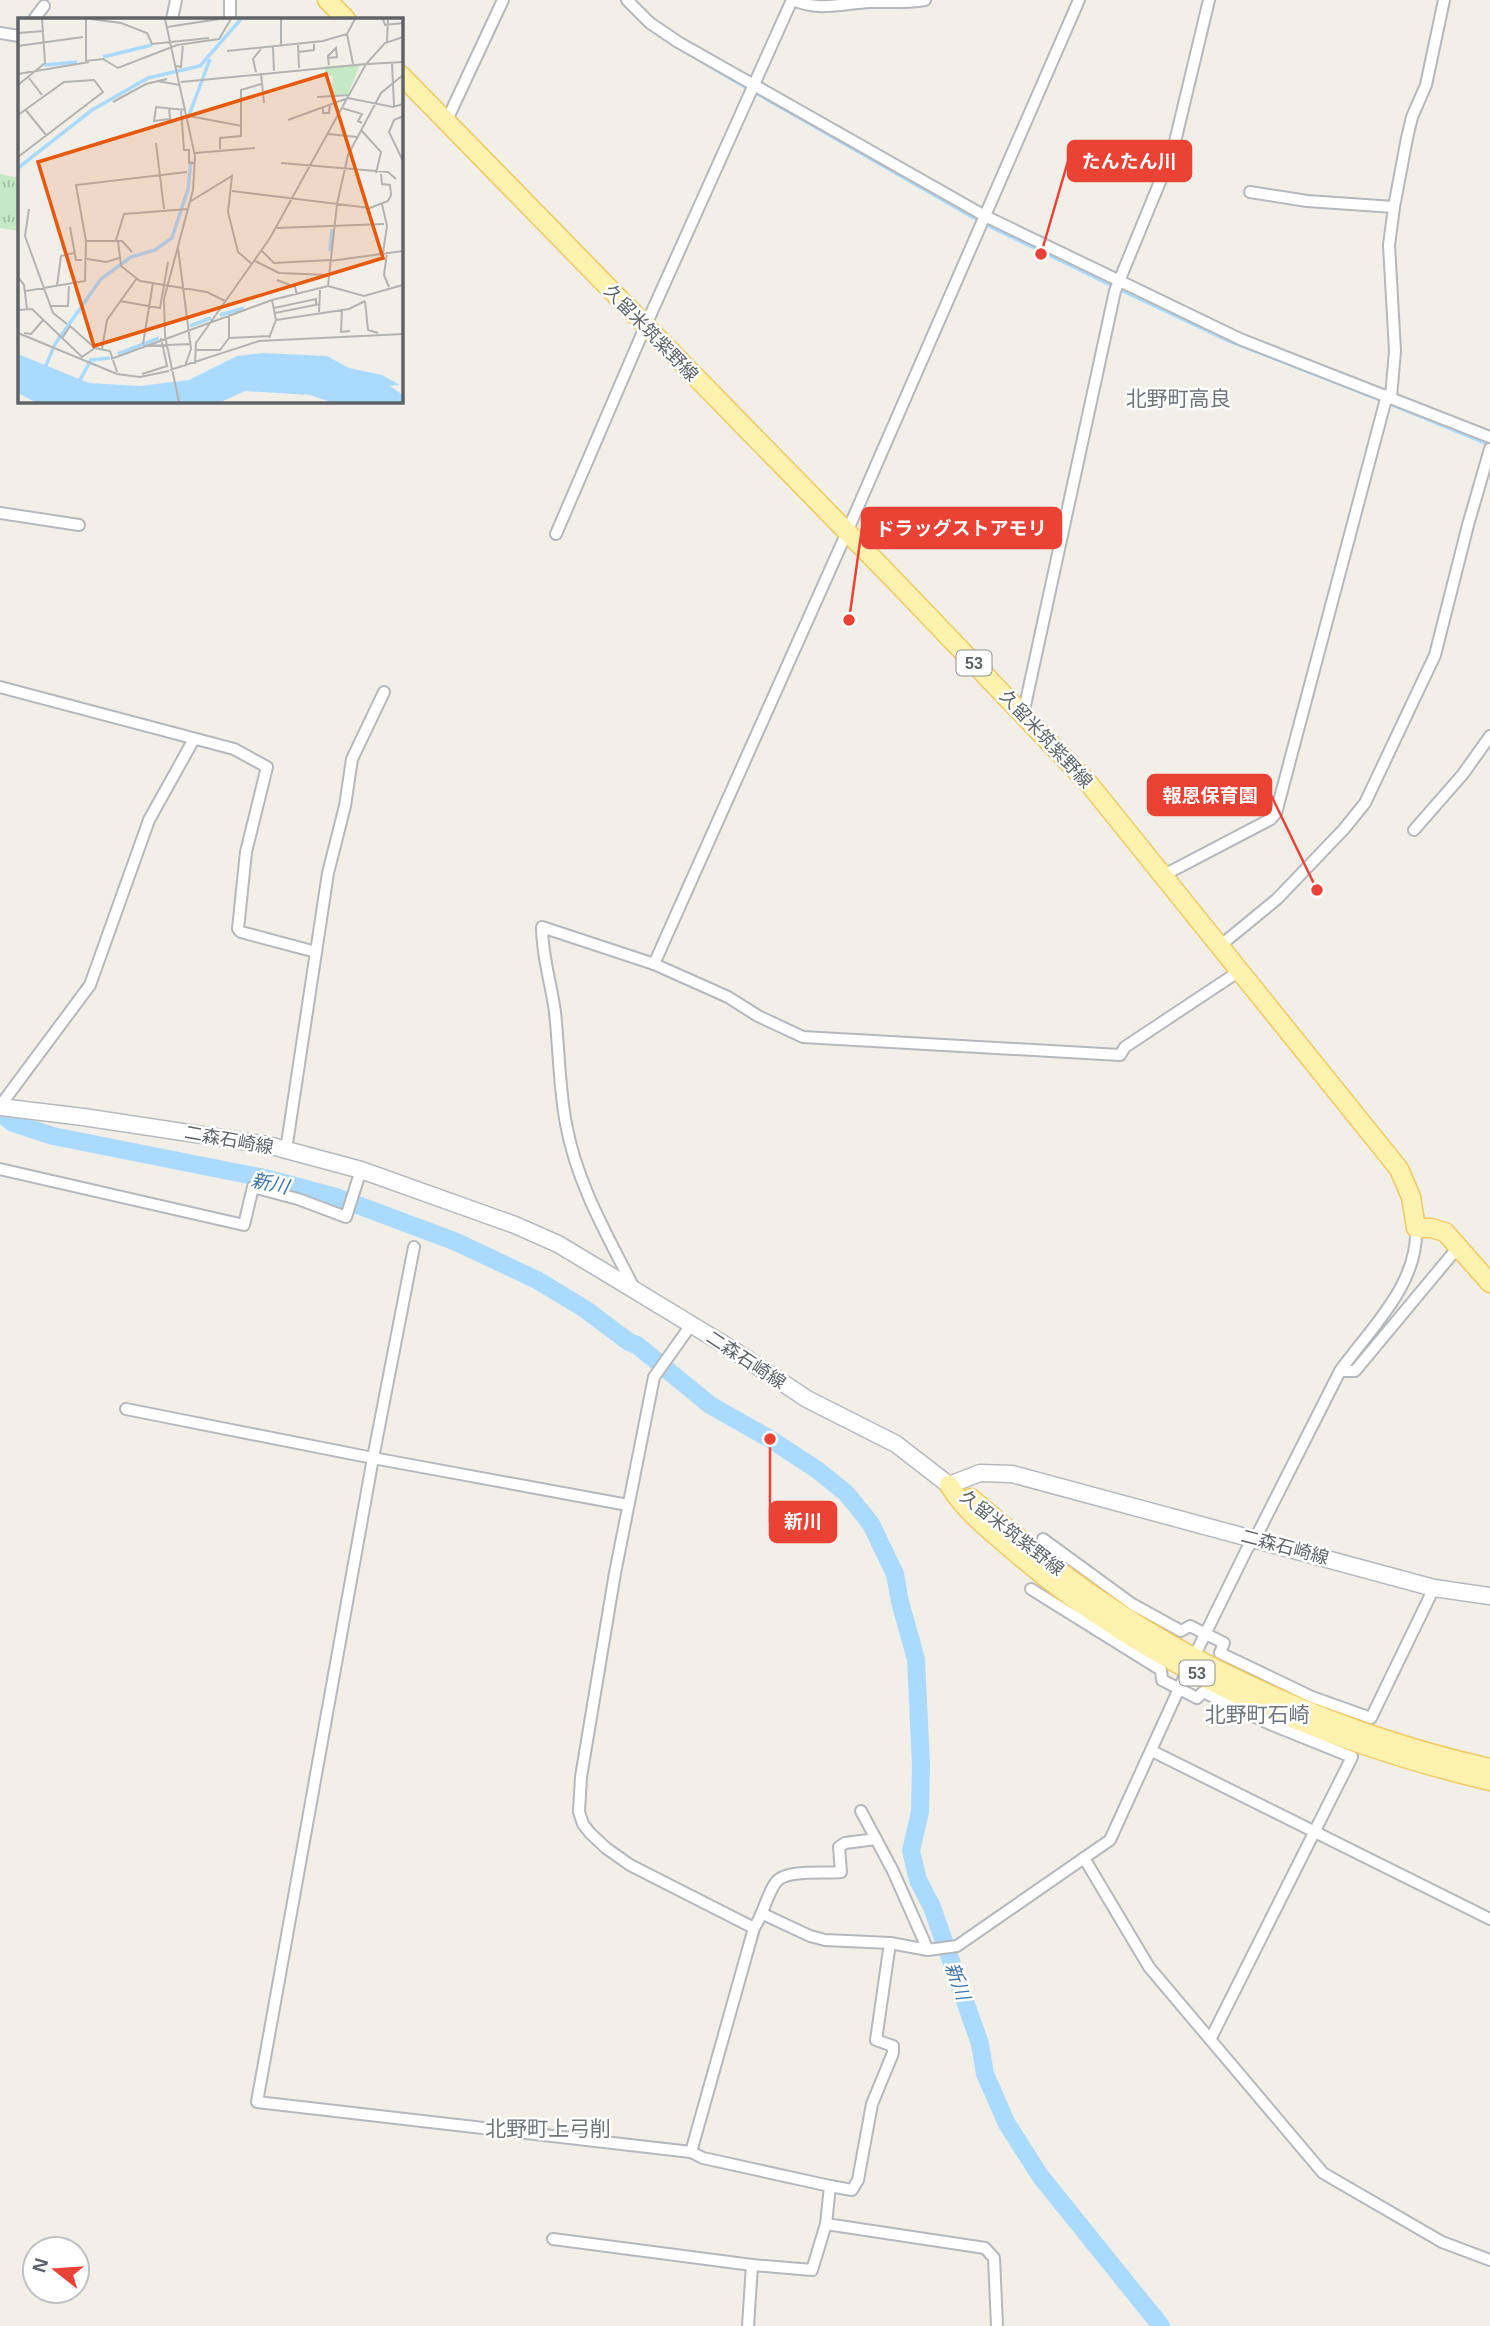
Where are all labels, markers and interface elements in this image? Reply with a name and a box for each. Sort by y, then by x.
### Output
inset map [18,18,402,402]
callout: たんたん川 [1068,141,1191,181]
text: たんたん川 [1081,151,1177,172]
street label: 久留米筑紫野線 [600,281,702,385]
district label: 北野町高良 [1126,387,1231,410]
callout: ドラッグストアモリ [862,508,1061,548]
text: ドラッグストアモリ [875,518,1047,539]
road number: 53 [956,650,992,676]
street label: 久留米筑紫野線 [996,686,1096,792]
callout: 報恩保育園 [1148,775,1271,815]
text: 報恩保育園 [1162,785,1258,806]
street label: 二森石崎線 [183,1122,275,1158]
water label: 新川 [249,1169,293,1198]
street label: 二森石崎線 [703,1327,789,1393]
street label: 久留米筑紫野線 [956,1486,1068,1580]
callout: 新川 [770,1502,836,1542]
text: 新川 [784,1511,822,1532]
street label: 二森石崎線 [1239,1526,1331,1568]
road number: 53 [1180,1660,1214,1686]
district label: 北野町石崎 [1205,1703,1310,1726]
water label: 新川 [941,1960,975,2004]
district label: 北野町上弓削 [485,2117,611,2140]
north arrow [21,2235,91,2305]
text: N [28,2256,52,2275]

